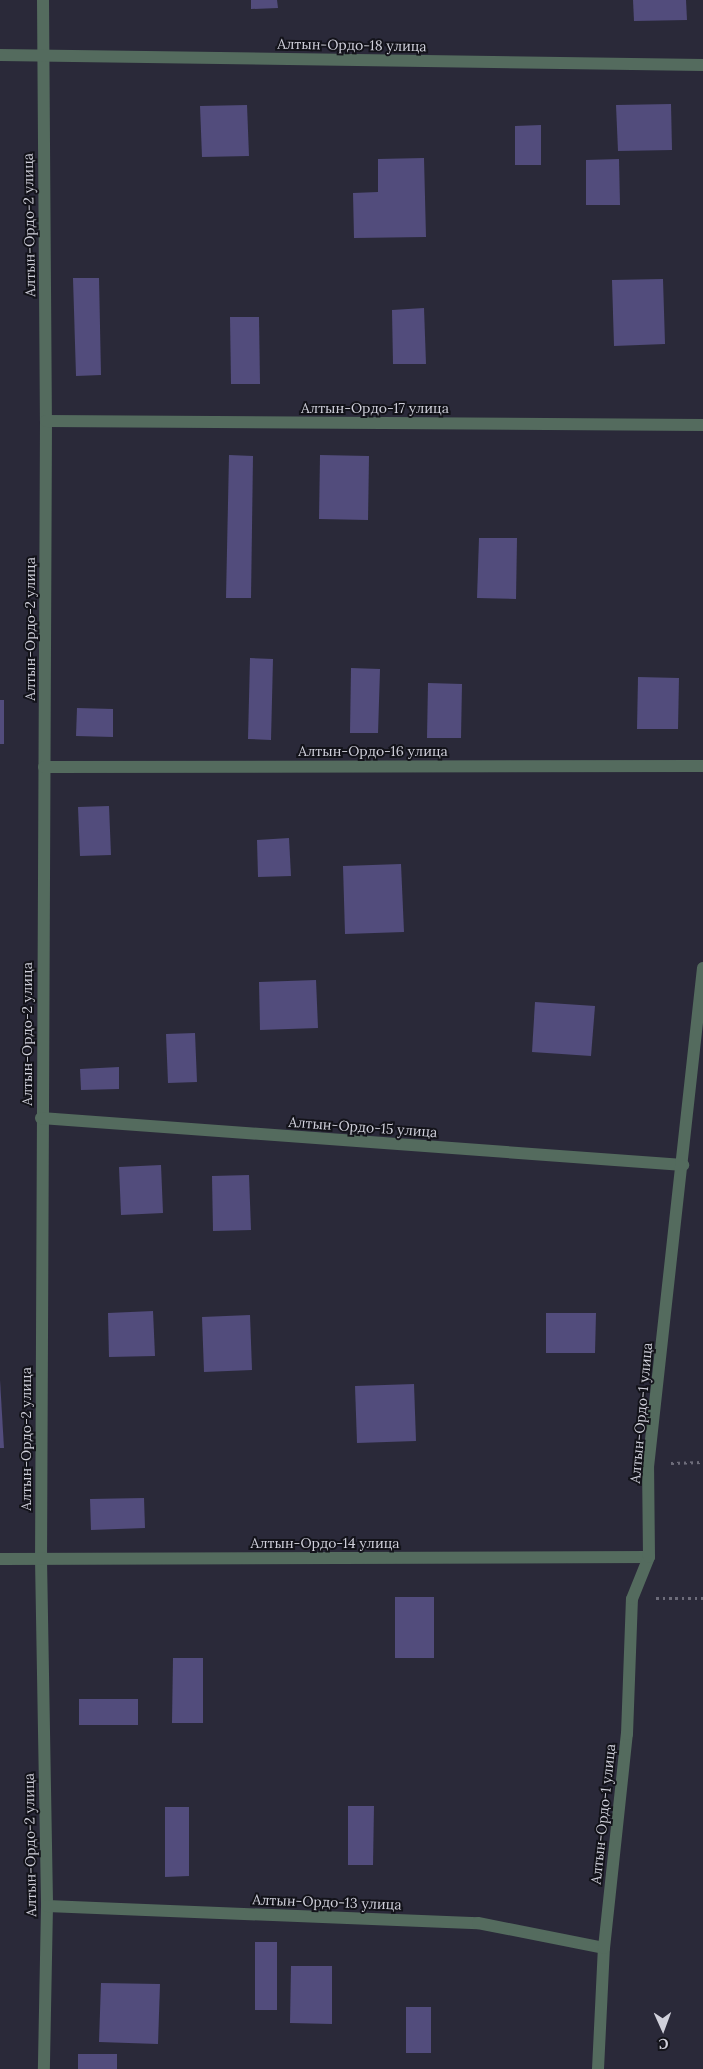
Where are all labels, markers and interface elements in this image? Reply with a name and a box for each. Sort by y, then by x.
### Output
street label: Алтын-Ордо-18 улица [277,35,427,55]
street label: Алтын-Ордо-2 улица [19,153,39,297]
street label: Алтын-Ордо-17 улица [301,400,449,416]
street label: Алтын-Ордо-2 улица [22,557,38,701]
street label: Алтын-Ордо-16 улица [298,743,448,759]
street label: Алтын-Ордо-2 улица [19,962,35,1106]
street label: Алтын-Ордо-15 улица [288,1113,438,1141]
street label: Алтын-Ордо-1 улица [626,1342,656,1484]
street label: Алтын-Ордо-2 улица [18,1367,34,1511]
street label: Алтын-Ордо-14 улица [251,1535,399,1551]
street label: Алтын-Ордо-1 улица [587,1743,619,1885]
street label: Алтын-Ордо-2 улица [20,1773,40,1917]
street label: Алтын-Ордо-13 улица [252,1891,402,1913]
north arrow [638,2004,688,2054]
text: С [658,2035,669,2053]

